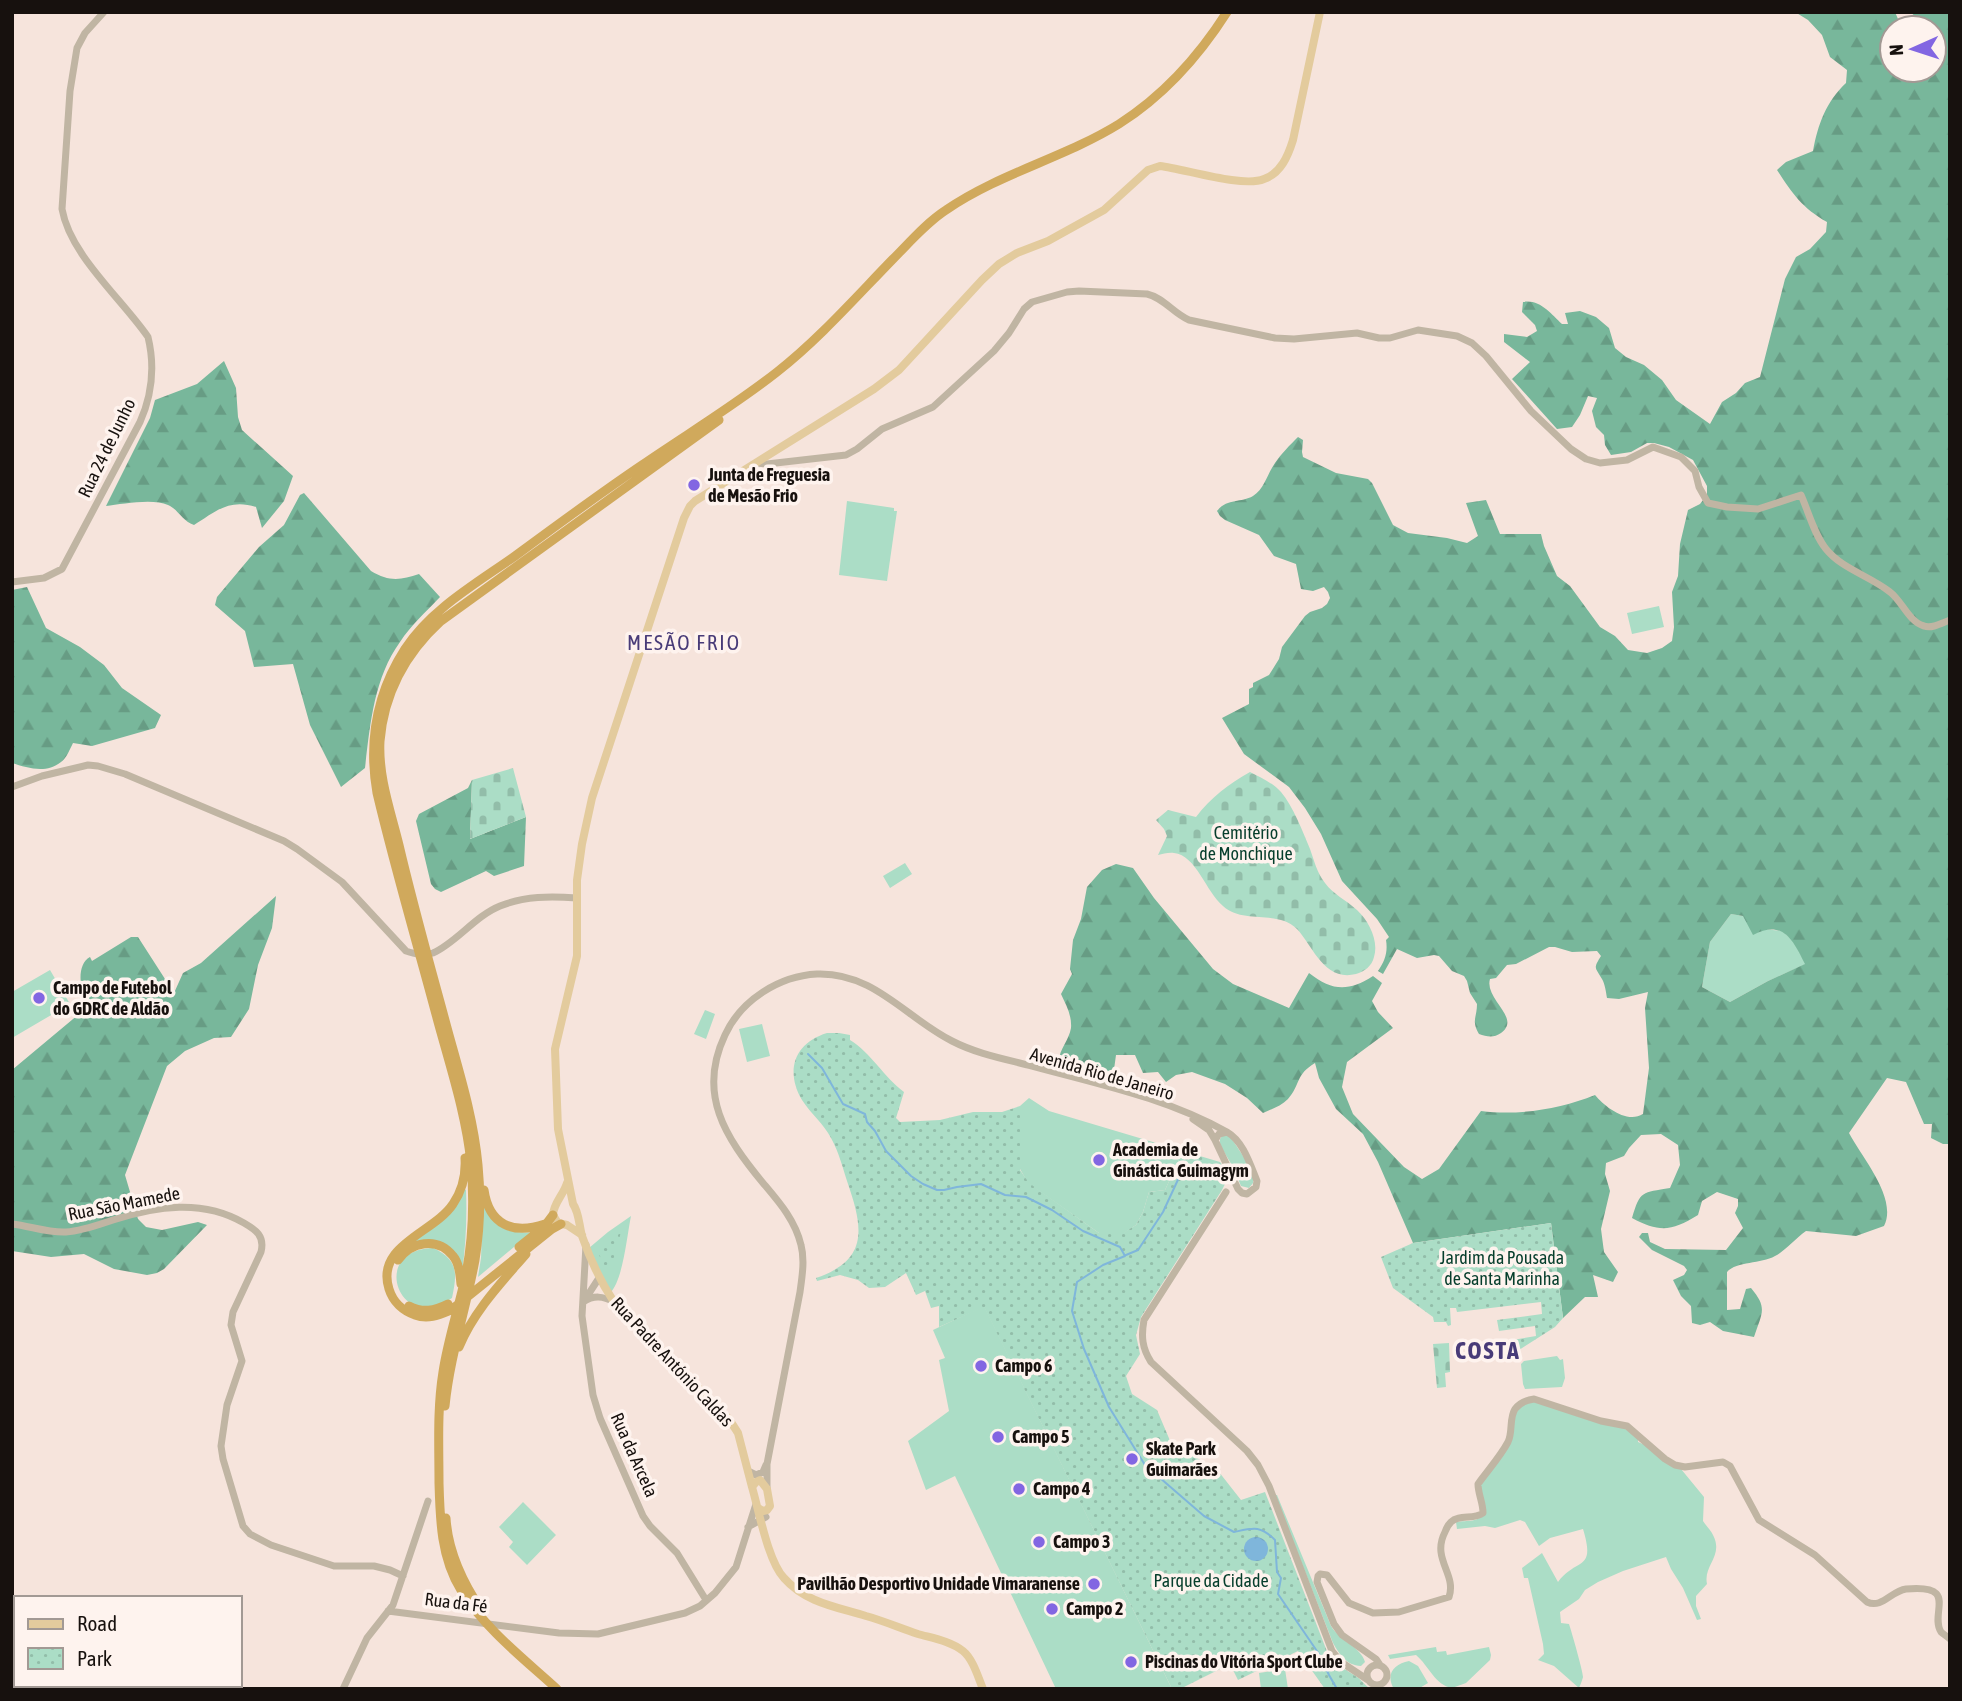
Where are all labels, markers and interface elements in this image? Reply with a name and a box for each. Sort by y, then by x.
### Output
north arrow [1878,14,1948,84]
text: N [1885,44,1907,56]
street label: Rua 24 de Junho [74,395,140,501]
place label: Junta de Freguesia de Mesão Frio [707,464,830,506]
marker: Junta de Freguesia de Mesão Frio [686,477,702,493]
district label: MESÃO FRIO [627,630,741,654]
park label: Cemitério de Monchique [1199,822,1293,864]
place label: Campo de Futebol do GDRC de Aldão [53,977,172,1019]
marker: Campo de Futebol do GDRC de Aldão [31,990,47,1006]
street label: Avenida Rio de Janeiro [1028,1043,1176,1104]
place label: Academia de Ginástica Guimagym [1112,1139,1249,1181]
marker: Academia de Ginástica Guimagym [1091,1152,1107,1168]
street label: Rua São Mamede [66,1182,182,1225]
park label: Jardim da Pousada de Santa Marinha [1440,1247,1564,1289]
street label: Rua Padre António Caldas [607,1293,738,1431]
district label: COSTA [1455,1337,1521,1364]
place label: Campo 6 [995,1355,1052,1376]
marker: Campo 6 [973,1358,989,1374]
street label: Rua da Arcela [607,1409,662,1500]
place label: Campo 5 [1012,1426,1069,1447]
marker: Campo 5 [990,1429,1006,1445]
place label: Skate Park Guimarães [1146,1438,1218,1480]
marker: Skate Park Guimarães [1124,1451,1140,1467]
place label: Campo 4 [1033,1478,1090,1499]
marker: Campo 4 [1011,1481,1027,1497]
place label: Campo 3 [1053,1531,1110,1552]
marker: Campo 3 [1031,1534,1047,1550]
park label: Parque da Cidade [1153,1570,1269,1591]
place label: Pavilhão Desportivo Unidade Vimaranense [797,1573,1080,1594]
marker: Pavilhão Desportivo Unidade Vimaranense [1086,1576,1102,1592]
street label: Rua da Fé [424,1588,489,1617]
legend [14,1596,242,1687]
place label: Campo 2 [1066,1598,1123,1619]
marker: Campo 2 [1044,1601,1060,1617]
text: Road [77,1611,117,1635]
text: Park [77,1646,112,1670]
place label: Piscinas do Vitória Sport Clube [1145,1651,1343,1672]
marker: Piscinas do Vitória Sport Clube [1123,1654,1139,1670]

